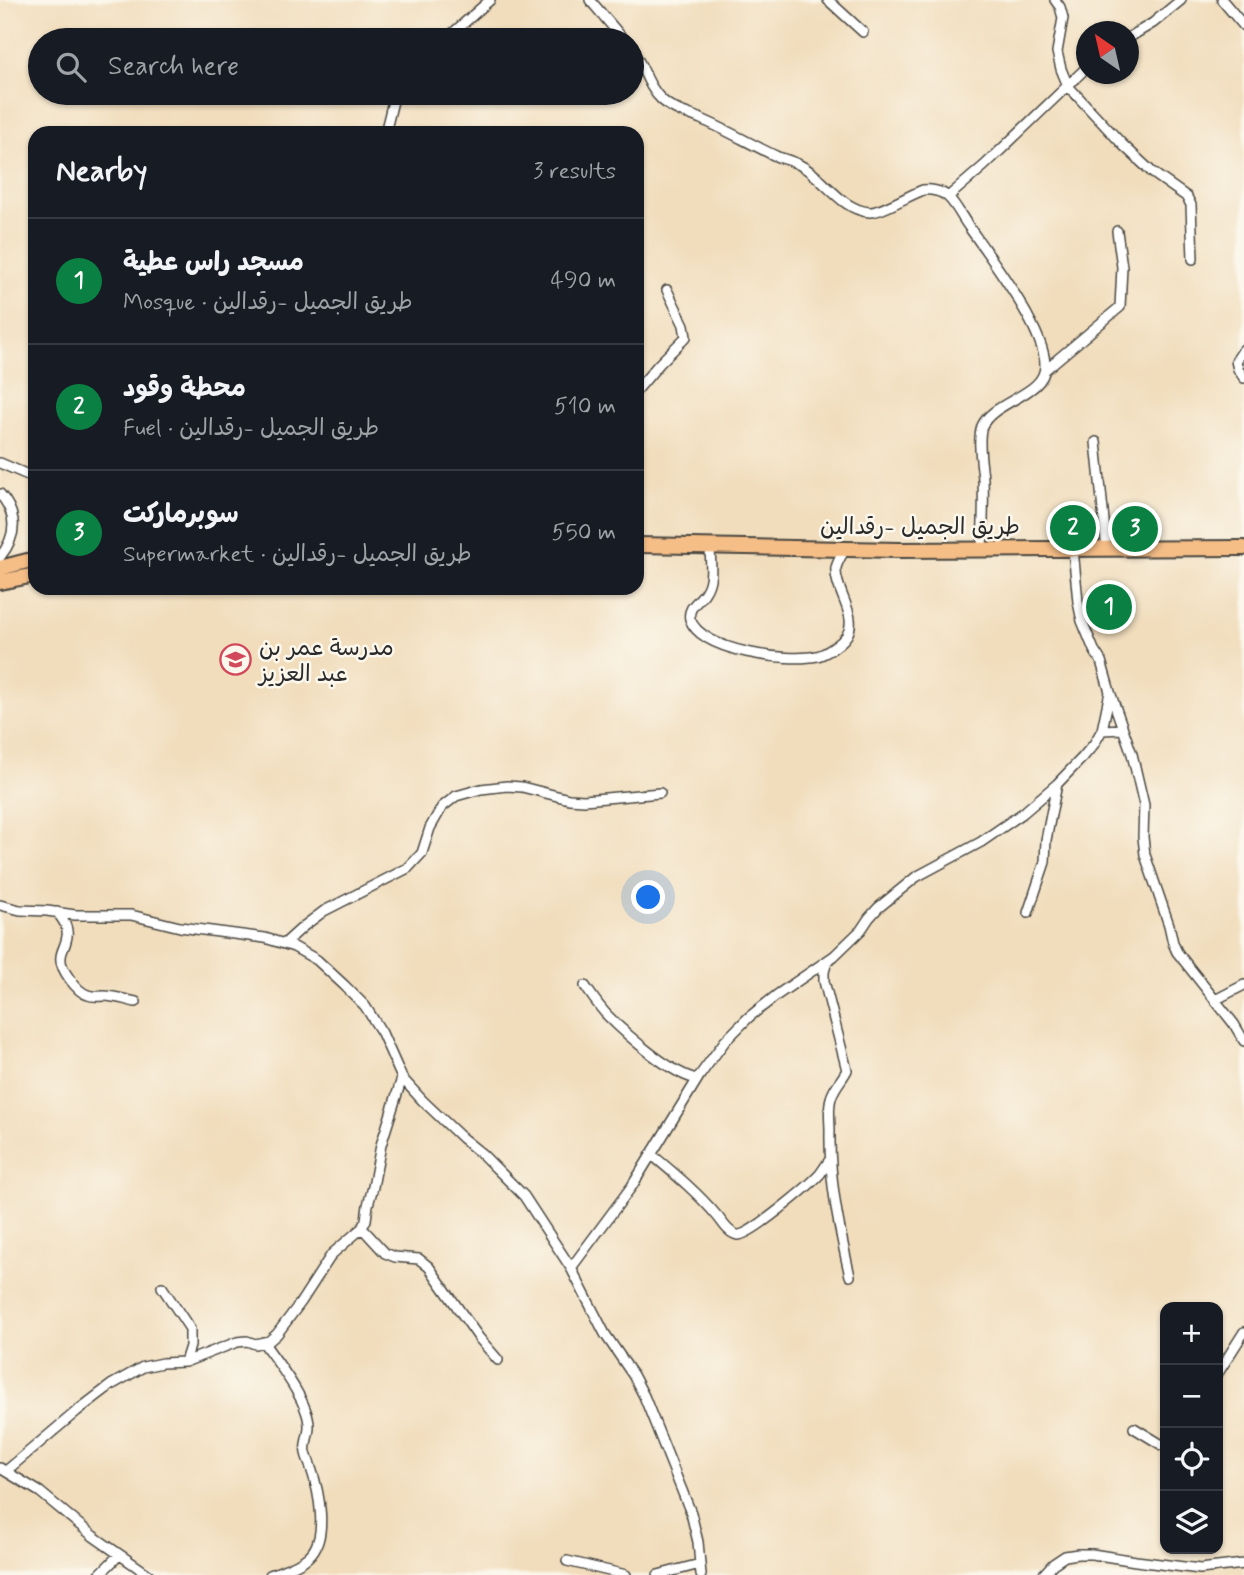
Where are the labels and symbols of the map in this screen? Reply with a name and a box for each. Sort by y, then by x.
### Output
north arrow [1076,21,1139,84]
pin: 2 [1050,502,1096,554]
pin: 3 [1112,503,1158,555]
street label: طريق الجميل -رقدالين [820,513,1020,543]
pin: 1 [1086,581,1132,633]
place label: مدرسة عمر بن عبد العزيز [257,634,394,690]
school or university icon: مدرسة عمر بن عبد العزيز [219,643,253,677]
your location [631,880,665,914]

